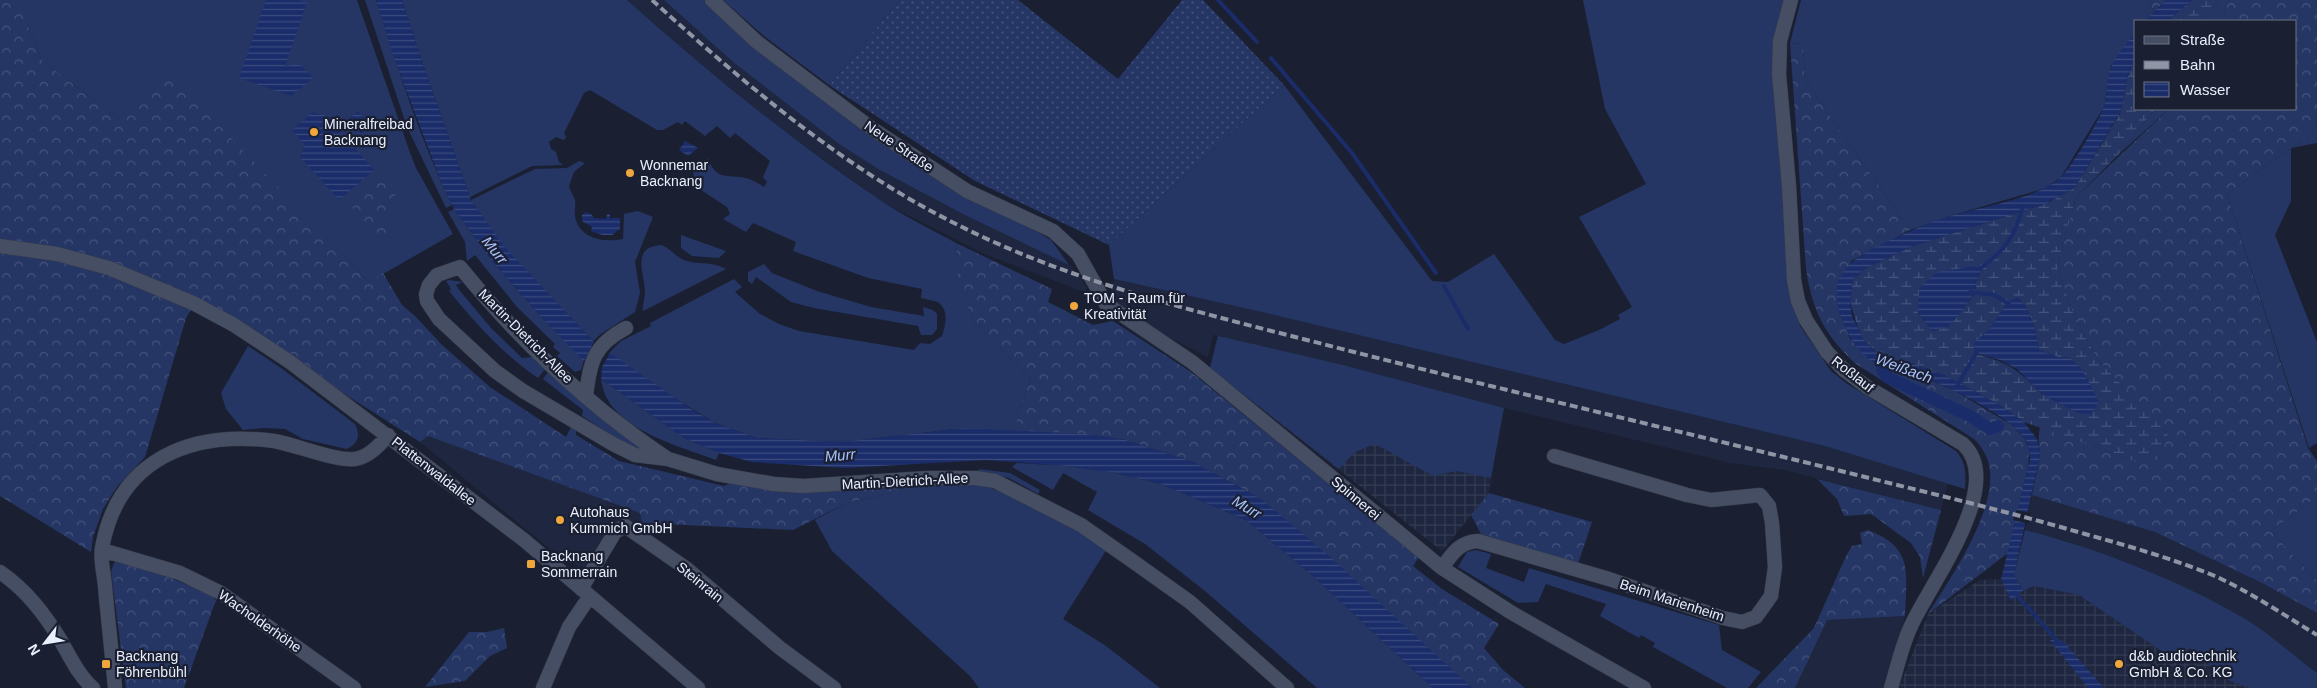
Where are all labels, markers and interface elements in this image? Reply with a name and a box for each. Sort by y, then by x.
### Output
legend [2134,20,2297,110]
text: Straße [2180,31,2225,48]
text: Bahn [2180,56,2215,73]
text: Wasser [2180,81,2230,98]
place label: Mineralfreibad Backnang [324,116,413,148]
street label: Neue Straße [862,117,937,175]
marker: Mineralfreibad Backnang [308,126,320,138]
place label: Wonnemar Backnang [640,157,709,189]
marker: Wonnemar Backnang [624,167,636,179]
water label: Murr [479,233,512,268]
street label: Martin-Dietrich-Allee [476,286,577,387]
place label: TOM - Raum für Kreativität [1084,290,1185,322]
marker: TOM - Raum für Kreativität [1068,300,1080,312]
water label: Weißach [1873,350,1935,386]
street label: Roßlauf [1829,353,1877,395]
street label: Plattenwaldallee [389,433,479,509]
water label: Murr [824,445,857,465]
street label: Martin-Dietrich-Allee [841,470,969,492]
street label: Spinnerei [1328,473,1384,523]
water label: Murr [1229,492,1265,523]
place label: Autohaus Kummich GmbH [570,504,673,536]
marker: Autohaus Kummich GmbH [554,514,566,526]
place label: Backnang Sommerrain [541,548,617,580]
marker: Backnang Sommerrain [525,558,537,570]
street label: Steinrain [673,558,727,606]
street label: Beim Marienheim [1618,576,1726,624]
street label: Wacholderhöhe [215,586,305,656]
north arrow [20,618,70,668]
text: N [24,641,43,658]
place label: Backnang Föhrenbühl [116,648,187,680]
place label: d&b audiotechnik GmbH & Co. KG [2129,648,2237,680]
marker: Backnang Föhrenbühl [100,658,112,670]
marker: d&b audiotechnik GmbH & Co. KG [2113,658,2125,670]

